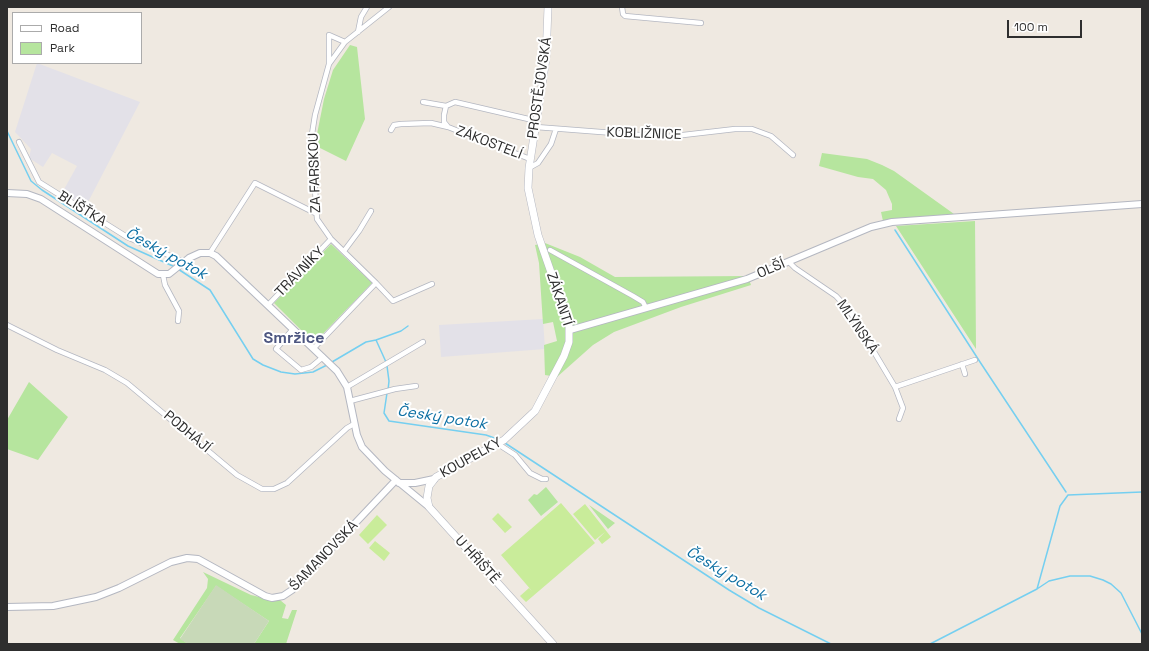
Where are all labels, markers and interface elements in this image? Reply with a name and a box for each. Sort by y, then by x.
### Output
legend [12,12,142,64]
scale bar [1009,12,1084,38]
text: 100 m [1014,19,1048,35]
text: Road [50,20,79,36]
street label: PROSTĚJOVSKÁ [525,36,555,140]
text: Park [50,40,75,56]
street label: ZÁKOSTELÍ [453,123,525,163]
street label: KOBLIŽNICE [606,124,682,144]
street label: ZA FARSKOU [305,132,325,214]
street label: BLÍŠŤKA [55,188,109,230]
water label: Český potok [122,224,210,284]
street label: TRÁVNÍKY [272,243,328,301]
street label: OLŠÍ [754,256,788,282]
street label: ZÁKANTÍ [542,270,576,328]
street label: MLÝNSKÁ [833,297,881,357]
district label: Smržice [264,329,324,349]
water label: Český potok [396,402,488,434]
street label: PODHÁJÍ [160,407,214,457]
street label: KOUPELKY [437,434,505,482]
street label: ŠAMANOVSKÁ [286,517,362,595]
street label: U HŘIŠTĚ [451,533,503,587]
water label: Český potok [683,543,769,605]

